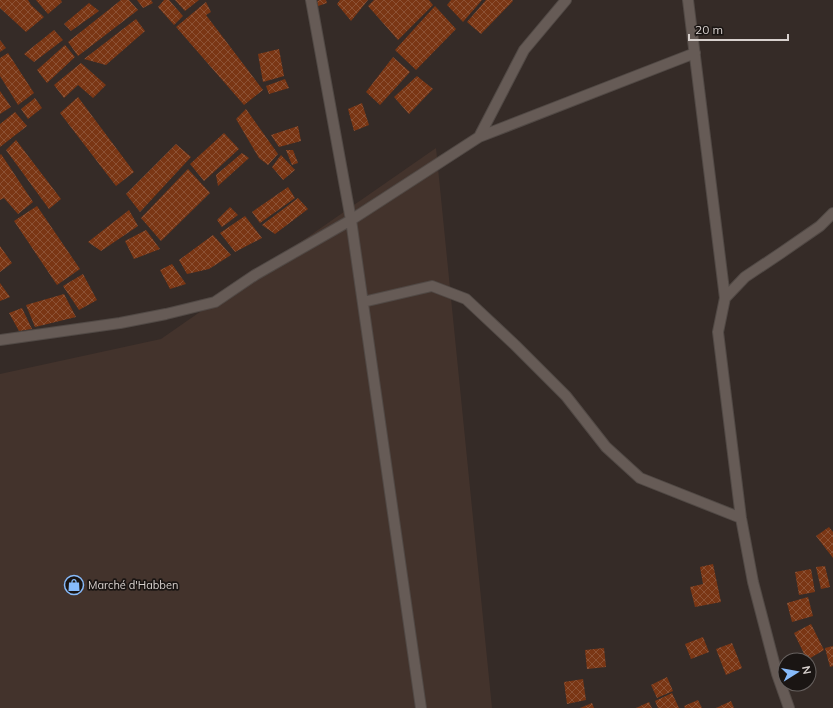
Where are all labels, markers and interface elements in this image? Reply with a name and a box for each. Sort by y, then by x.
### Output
scale bar [689,16,788,42]
text: 20 m [695,22,723,37]
shop icon: Marché d'Habben [63,574,85,596]
place label: Marché d'Habben [88,578,178,592]
north arrow [777,652,817,692]
text: N [799,665,814,676]

